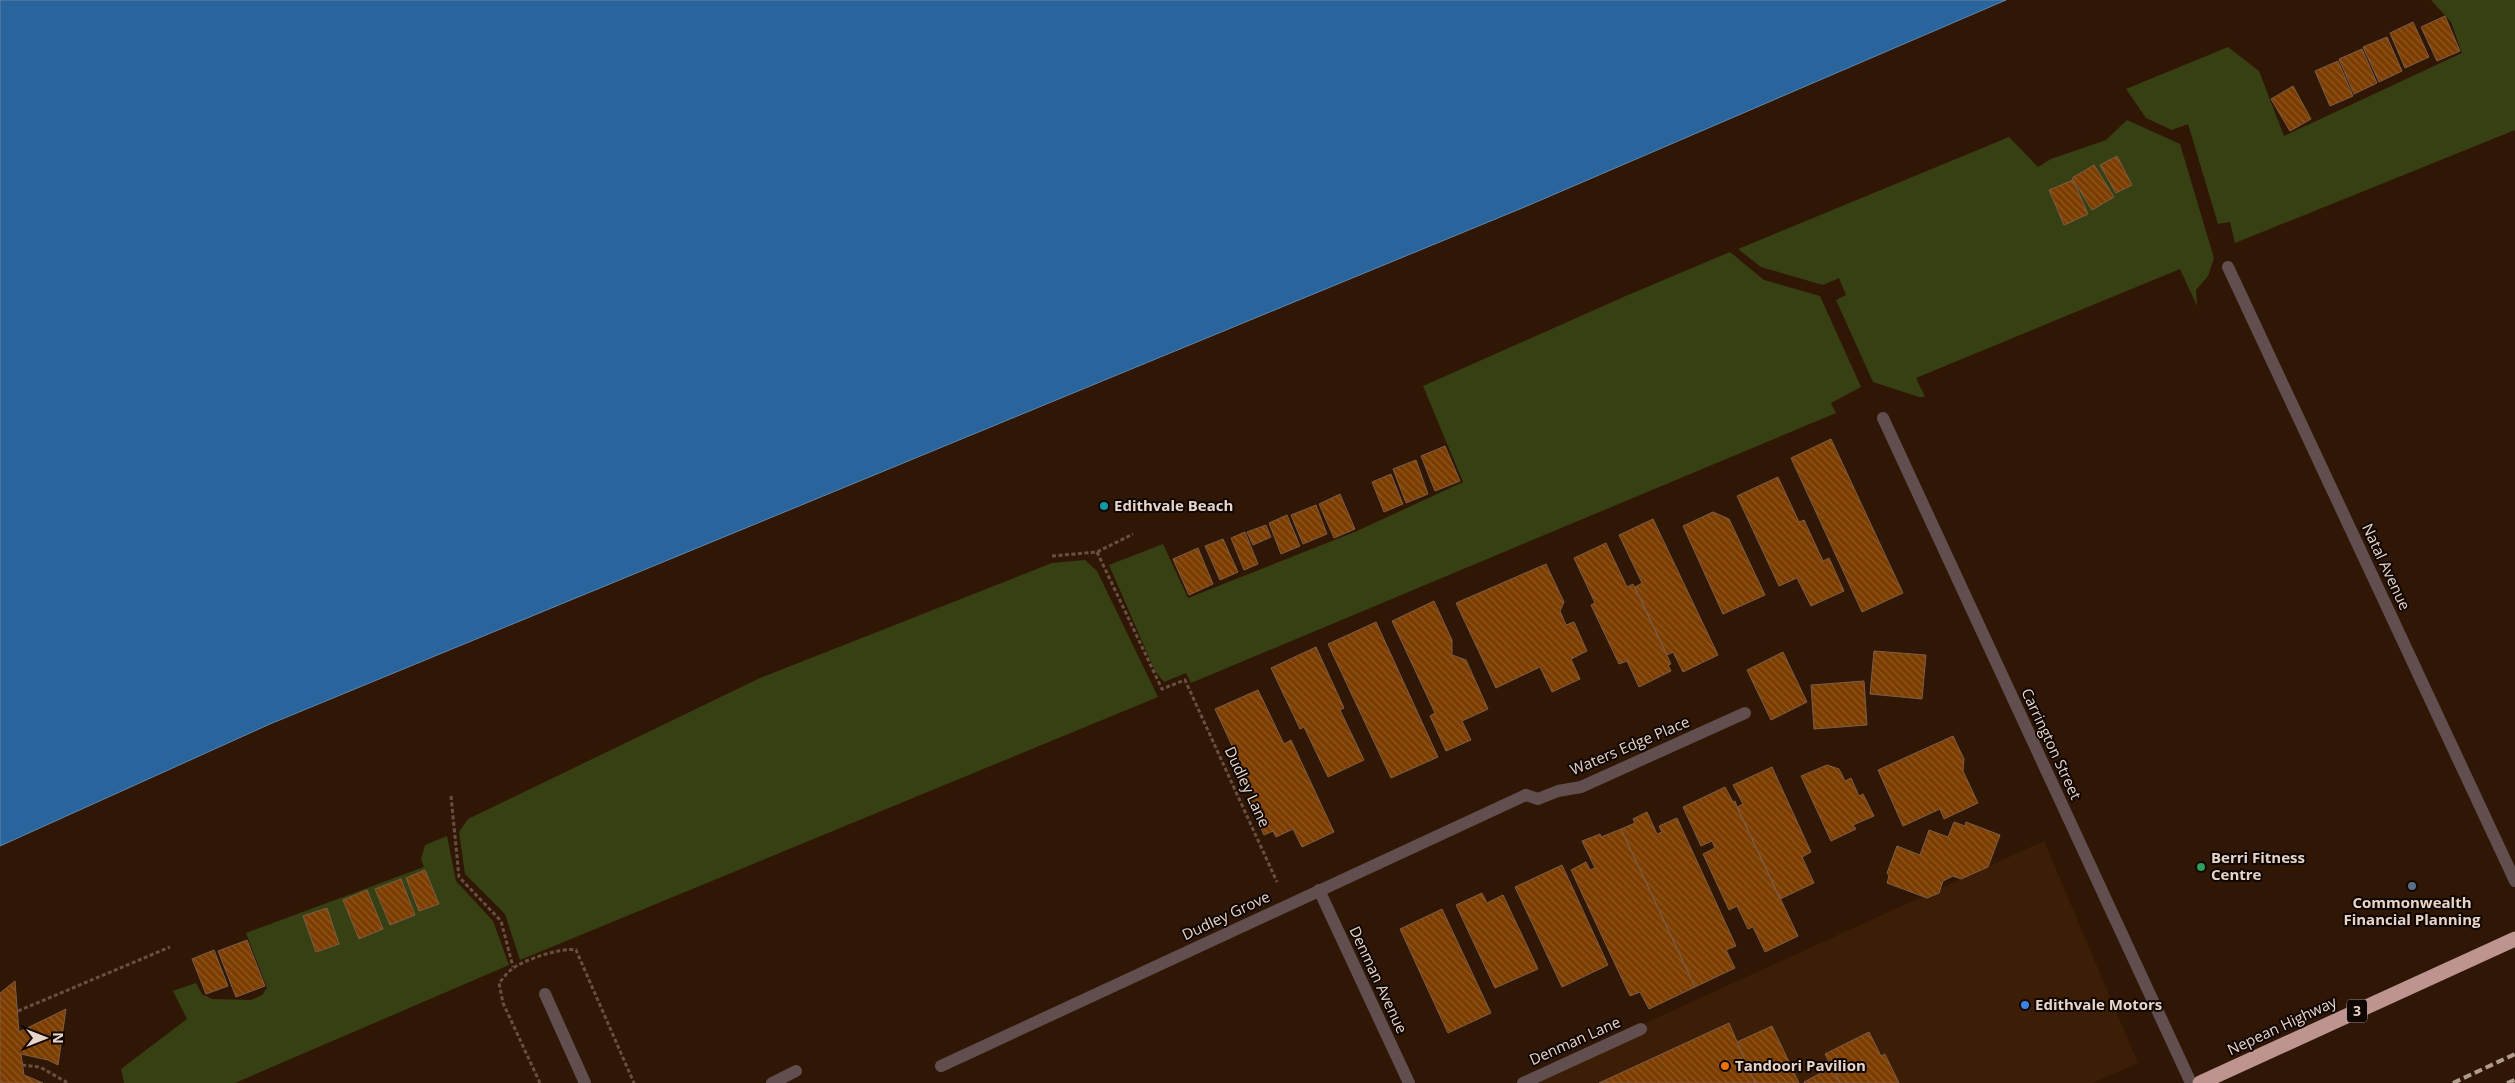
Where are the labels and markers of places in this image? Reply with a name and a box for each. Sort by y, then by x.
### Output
place label: Edithvale Beach [1114,495,1233,515]
marker: Edithvale Beach [1098,500,1110,512]
place label: Berri Fitness Centre [2211,847,2305,884]
marker: Berri Fitness Centre [2195,861,2207,873]
marker: Commonwealth Financial Planning [2406,880,2418,892]
place label: Commonwealth Financial Planning [2343,892,2481,929]
place label: Edithvale Motors [2035,994,2162,1014]
marker: Edithvale Motors [2019,999,2031,1011]
place label: Tandoori Pavilion [1735,1055,1866,1075]
marker: Tandoori Pavilion [1719,1060,1731,1072]

